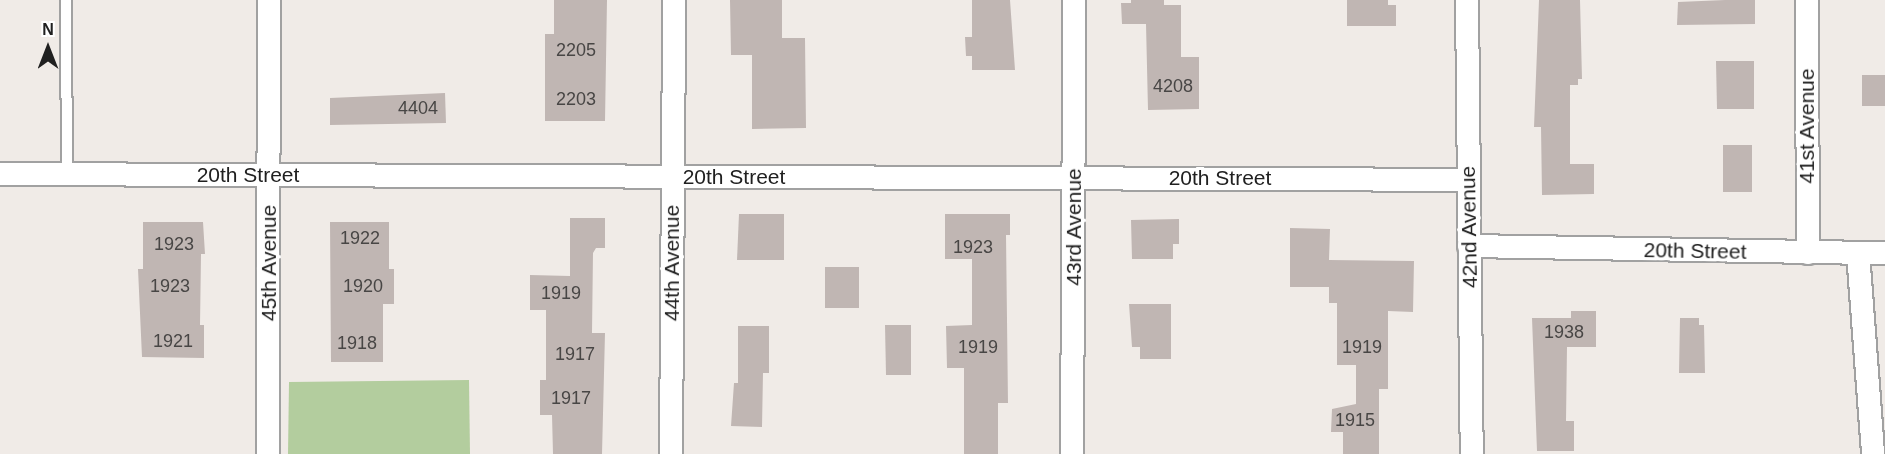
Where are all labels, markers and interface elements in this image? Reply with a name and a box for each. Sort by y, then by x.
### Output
north arrow [18,18,78,78]
text: N [42,21,54,38]
house number: 2205 [556,39,596,61]
street label: 41st Avenue [1794,68,1820,184]
house number: 4208 [1153,75,1193,97]
house number: 2203 [556,88,596,110]
house number: 4404 [398,97,438,119]
street label: 20th Street [197,162,299,188]
street label: 20th Street [683,164,785,190]
street label: 20th Street [1169,165,1271,191]
street label: 42nd Avenue [1455,165,1483,289]
street label: 43rd Avenue [1061,168,1087,286]
street label: 45th Avenue [256,204,282,322]
street label: 44th Avenue [659,204,685,322]
house number: 1922 [340,227,380,249]
house number: 1923 [154,233,194,255]
house number: 1923 [953,236,993,258]
street label: 20th Street [1643,238,1747,264]
house number: 1923 [150,275,190,297]
house number: 1920 [343,275,383,297]
house number: 1919 [541,282,581,304]
house number: 1938 [1544,321,1584,343]
house number: 1921 [153,330,193,352]
house number: 1918 [337,332,377,354]
house number: 1919 [958,336,998,358]
house number: 1919 [1342,336,1382,358]
house number: 1917 [555,343,595,365]
house number: 1917 [551,387,591,409]
house number: 1915 [1335,409,1375,431]

